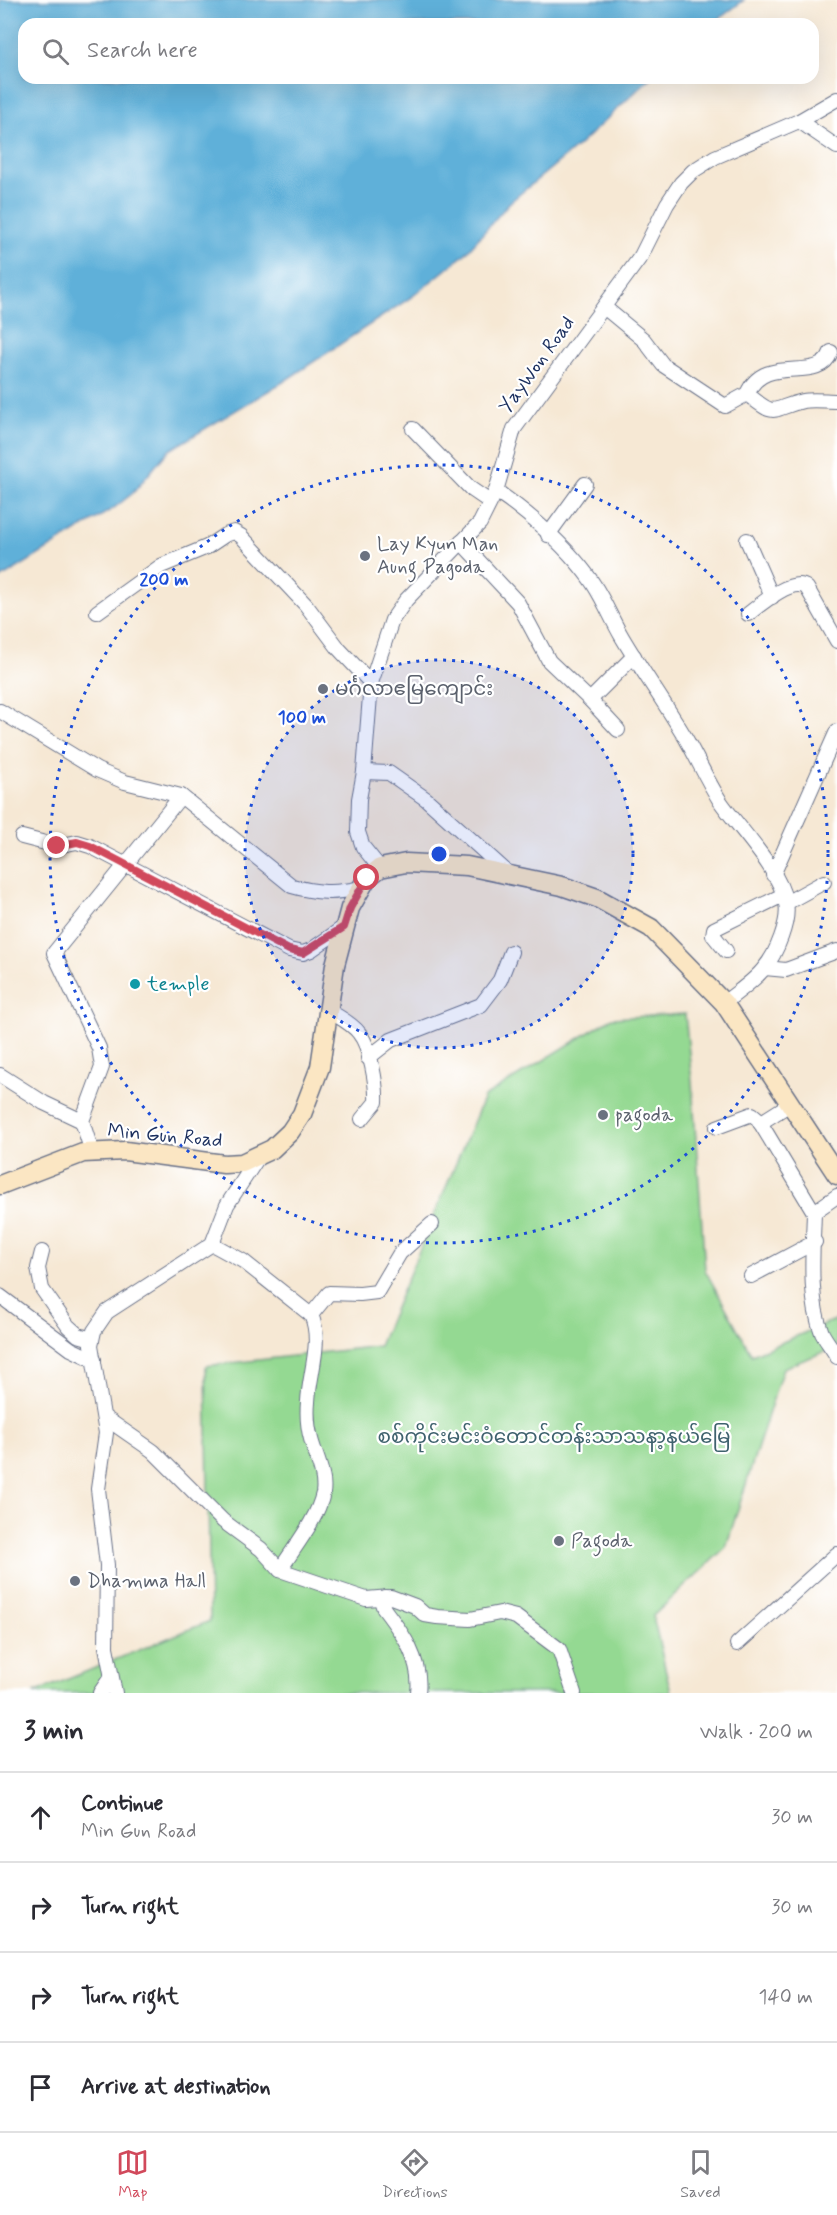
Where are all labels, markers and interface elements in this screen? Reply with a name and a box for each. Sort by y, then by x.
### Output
search box [18,18,819,84]
icon: search [39,35,72,68]
text: Search here [87,37,198,65]
street label: YayWon Road [493,311,581,419]
place label: Lay Kyun Man Aung Pagoda [377,531,498,583]
marker: Lay Kyun Man Aung Pagoda [358,549,372,563]
text: 200 m [139,568,189,592]
place label: မင်္ဂလာဧမြကျောင်း [335,674,493,704]
marker: မင်္ဂလာဧမြကျောင်း [316,682,330,696]
text: 100 m [278,706,326,730]
route end [43,832,69,858]
centre of rings [429,844,449,864]
route start [353,864,379,890]
place label: temple [146,971,209,998]
marker: temple [128,977,142,991]
place label: pagoda [615,1102,674,1131]
marker: pagoda [596,1108,610,1122]
street label: Min Gun Road [106,1118,224,1154]
park label: စစ်ကိုင်းမင်းဝံတောင်တန်းသာသနာ့နယ်မြေ [377,1422,731,1453]
place label: Pagoda [571,1528,633,1557]
marker: Pagoda [552,1534,566,1548]
place label: Dhamma Hall [87,1568,206,1595]
marker: Dhamma Hall [68,1574,82,1588]
text: 3 min [24,1715,84,1749]
text: Walk · 200 m [700,1719,813,1746]
text: Continue [81,1790,163,1818]
icon: ahead [24,1801,57,1834]
text: 30 m [771,1804,813,1831]
text: Min Gun Road [81,1818,196,1845]
icon: right [24,1891,57,1924]
text: Turn right [81,1893,179,1921]
text: 30 m [771,1894,813,1921]
icon: right [24,1981,57,2014]
text: Turn right [81,1983,179,2011]
text: 140 m [759,1984,813,2011]
icon: arrive [24,2071,57,2104]
text: Arrive at destination [81,2073,271,2101]
tab: Map [116,2146,149,2203]
tab: Directions [382,2146,448,2203]
tab: Saved [680,2146,721,2203]

